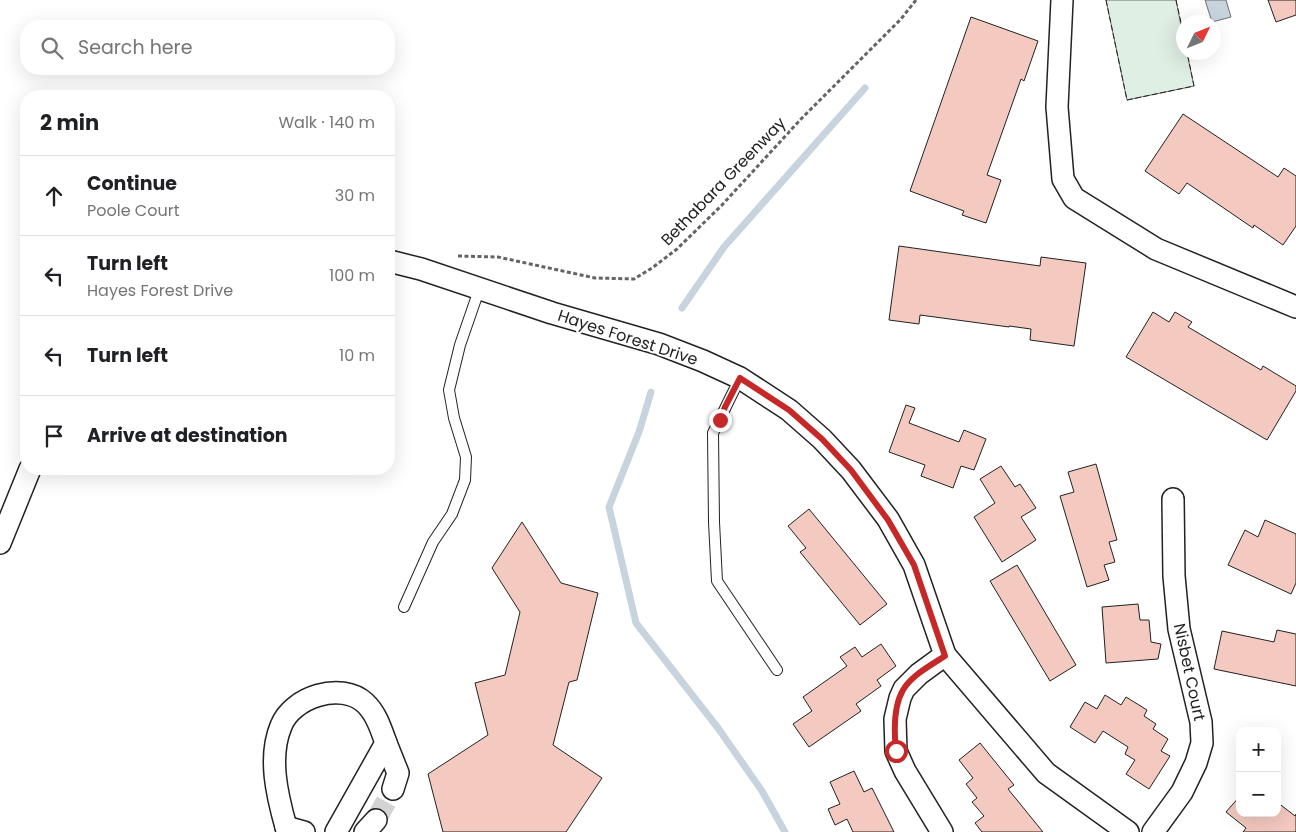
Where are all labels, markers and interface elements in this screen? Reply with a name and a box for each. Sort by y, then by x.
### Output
north arrow [1176,15,1221,60]
search box [20,20,395,75]
icon: search [38,34,66,62]
text: Search here [78,34,192,61]
text: 2 min [40,108,99,137]
text: Walk · 140 m [278,111,375,134]
street label: Bethabara Greenway [656,112,791,251]
text: Continue [87,170,177,197]
icon: ahead [40,182,68,210]
text: 30 m [335,184,375,207]
text: Poole Court [87,199,180,222]
text: Turn left [87,250,168,277]
icon: left [40,262,68,290]
text: 100 m [329,264,375,287]
text: Hayes Forest Drive [87,279,233,302]
street label: Hayes Forest Drive [555,304,701,371]
icon: left [40,342,68,370]
text: Turn left [87,342,168,369]
text: 10 m [339,344,375,367]
route end [709,409,732,432]
icon: arrive [40,422,68,450]
text: Arrive at destination [87,422,288,449]
street label: Nisbet Court [1168,621,1211,723]
map controls [1236,727,1281,817]
button: + [1236,727,1281,772]
route start [885,740,908,763]
button: − [1236,772,1281,817]

